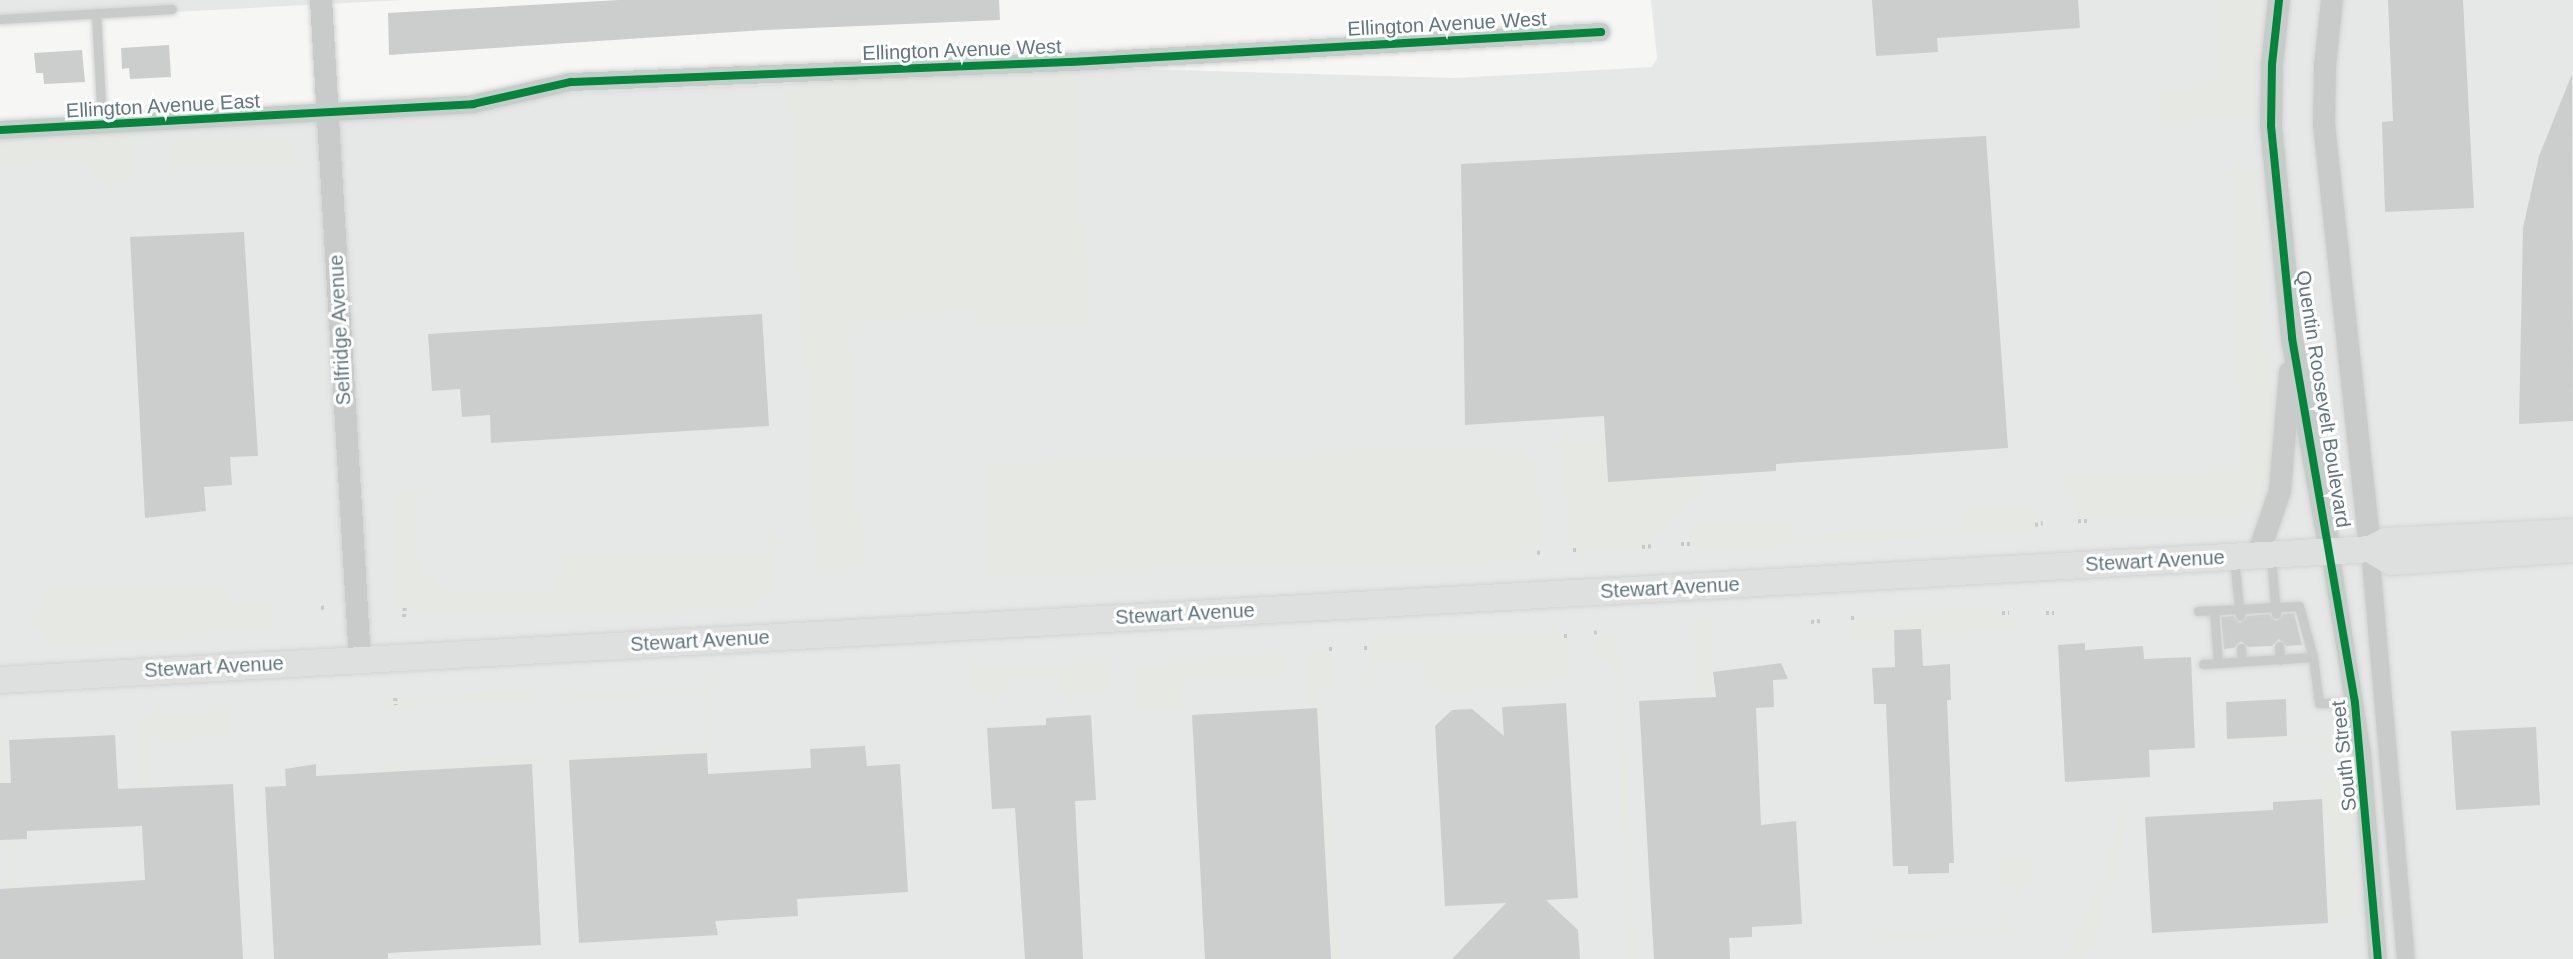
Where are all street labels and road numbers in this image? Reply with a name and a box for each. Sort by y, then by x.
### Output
street label: Ellington Avenue West [1346,7,1548,41]
street label: Ellington Avenue West [861,35,1063,65]
street label: Ellington Avenue East [65,89,261,123]
street label: Selfridge Avenue [324,253,356,407]
street label: Quentin Roosevelt Boulevard [2291,269,2355,529]
street label: Stewart Avenue [2084,545,2226,577]
street label: Stewart Avenue [1599,572,1741,604]
street label: Stewart Avenue [1114,598,1256,630]
street label: Stewart Avenue [629,625,771,657]
street label: Stewart Avenue [143,651,285,683]
street label: South Street [2326,699,2362,813]

